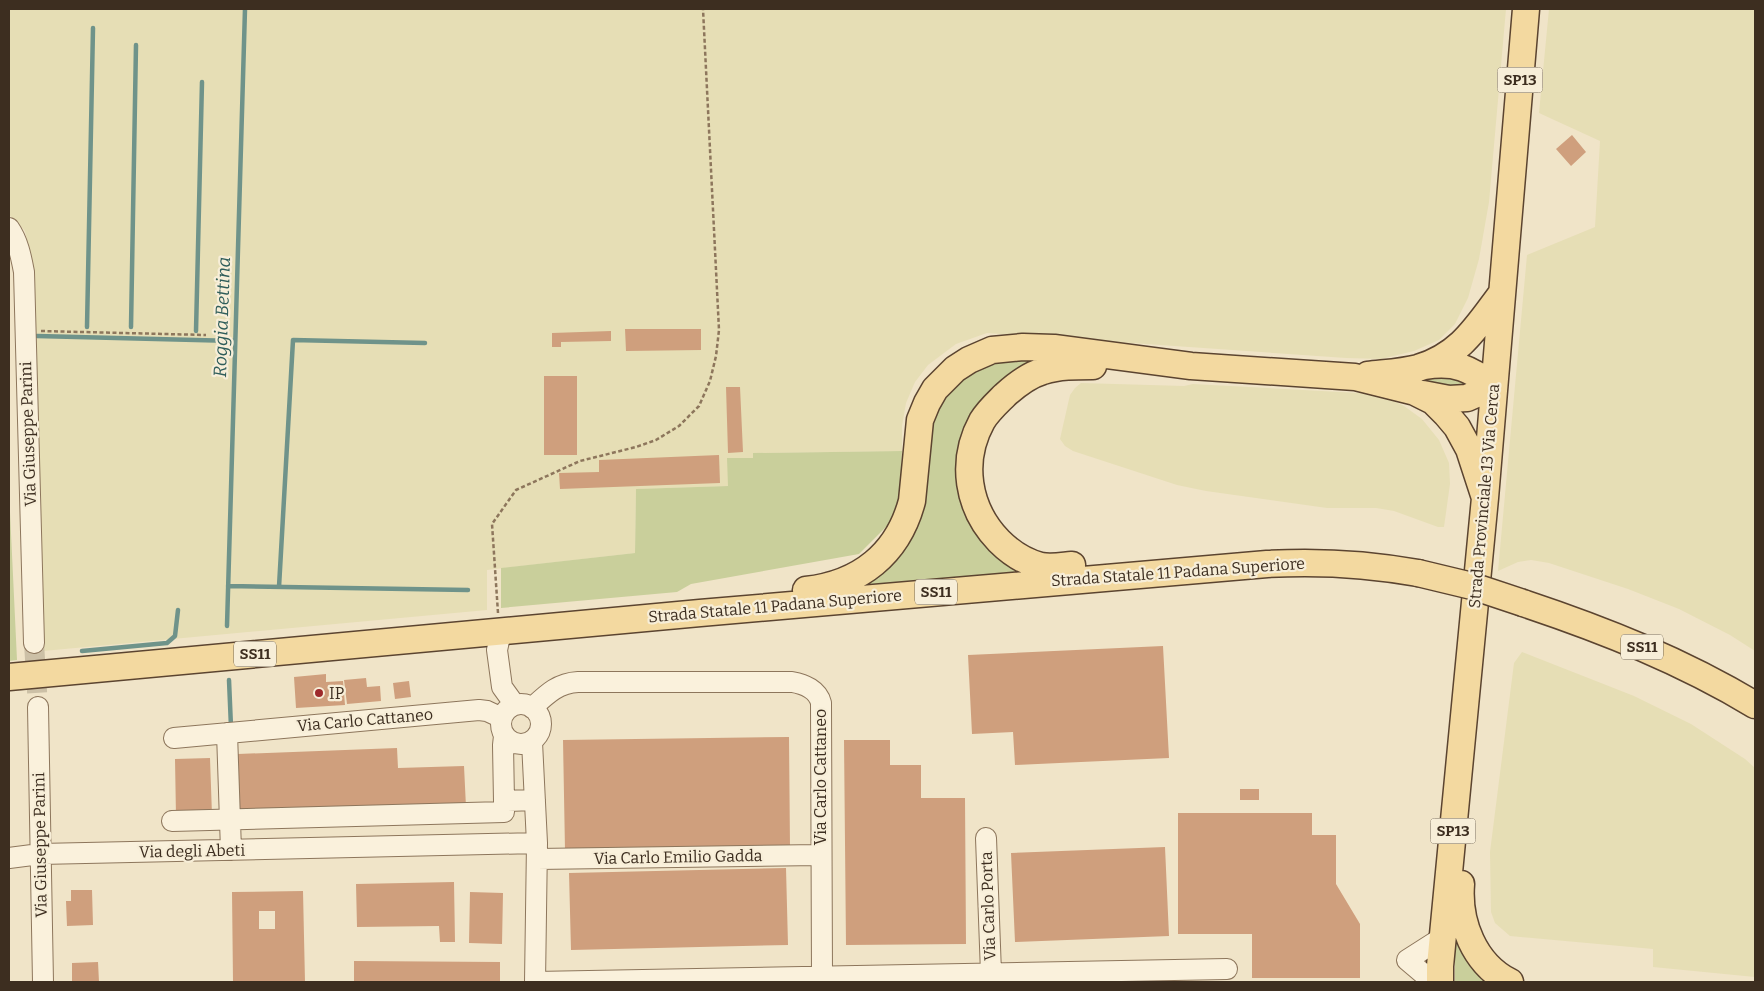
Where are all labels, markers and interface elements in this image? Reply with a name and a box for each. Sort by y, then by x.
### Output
road number: SP13 [1498,68,1542,92]
water label: Roggia Bettina [209,256,235,378]
street label: Via Giuseppe Parini [16,361,40,507]
street label: Strada Provinciale 13 Via Cerca [1465,383,1503,609]
street label: Strada Statale 11 Padana Superiore [1050,554,1306,590]
road number: SS11 [915,580,957,604]
street label: Strada Statale 11 Padana Superiore [647,585,903,627]
road number: SS11 [1621,634,1663,660]
road number: SS11 [234,642,276,666]
place label: IP [329,684,344,703]
marker: IP [313,687,325,699]
street label: Via Carlo Cattaneo [296,705,434,735]
street label: Via Carlo Cattaneo [811,709,830,845]
street label: Via Giuseppe Parini [29,772,51,918]
road number: SP13 [1430,818,1476,844]
street label: Via degli Abeti [139,841,245,861]
street label: Via Carlo Emilio Gadda [593,846,763,868]
street label: Via Carlo Porta [977,851,999,961]

